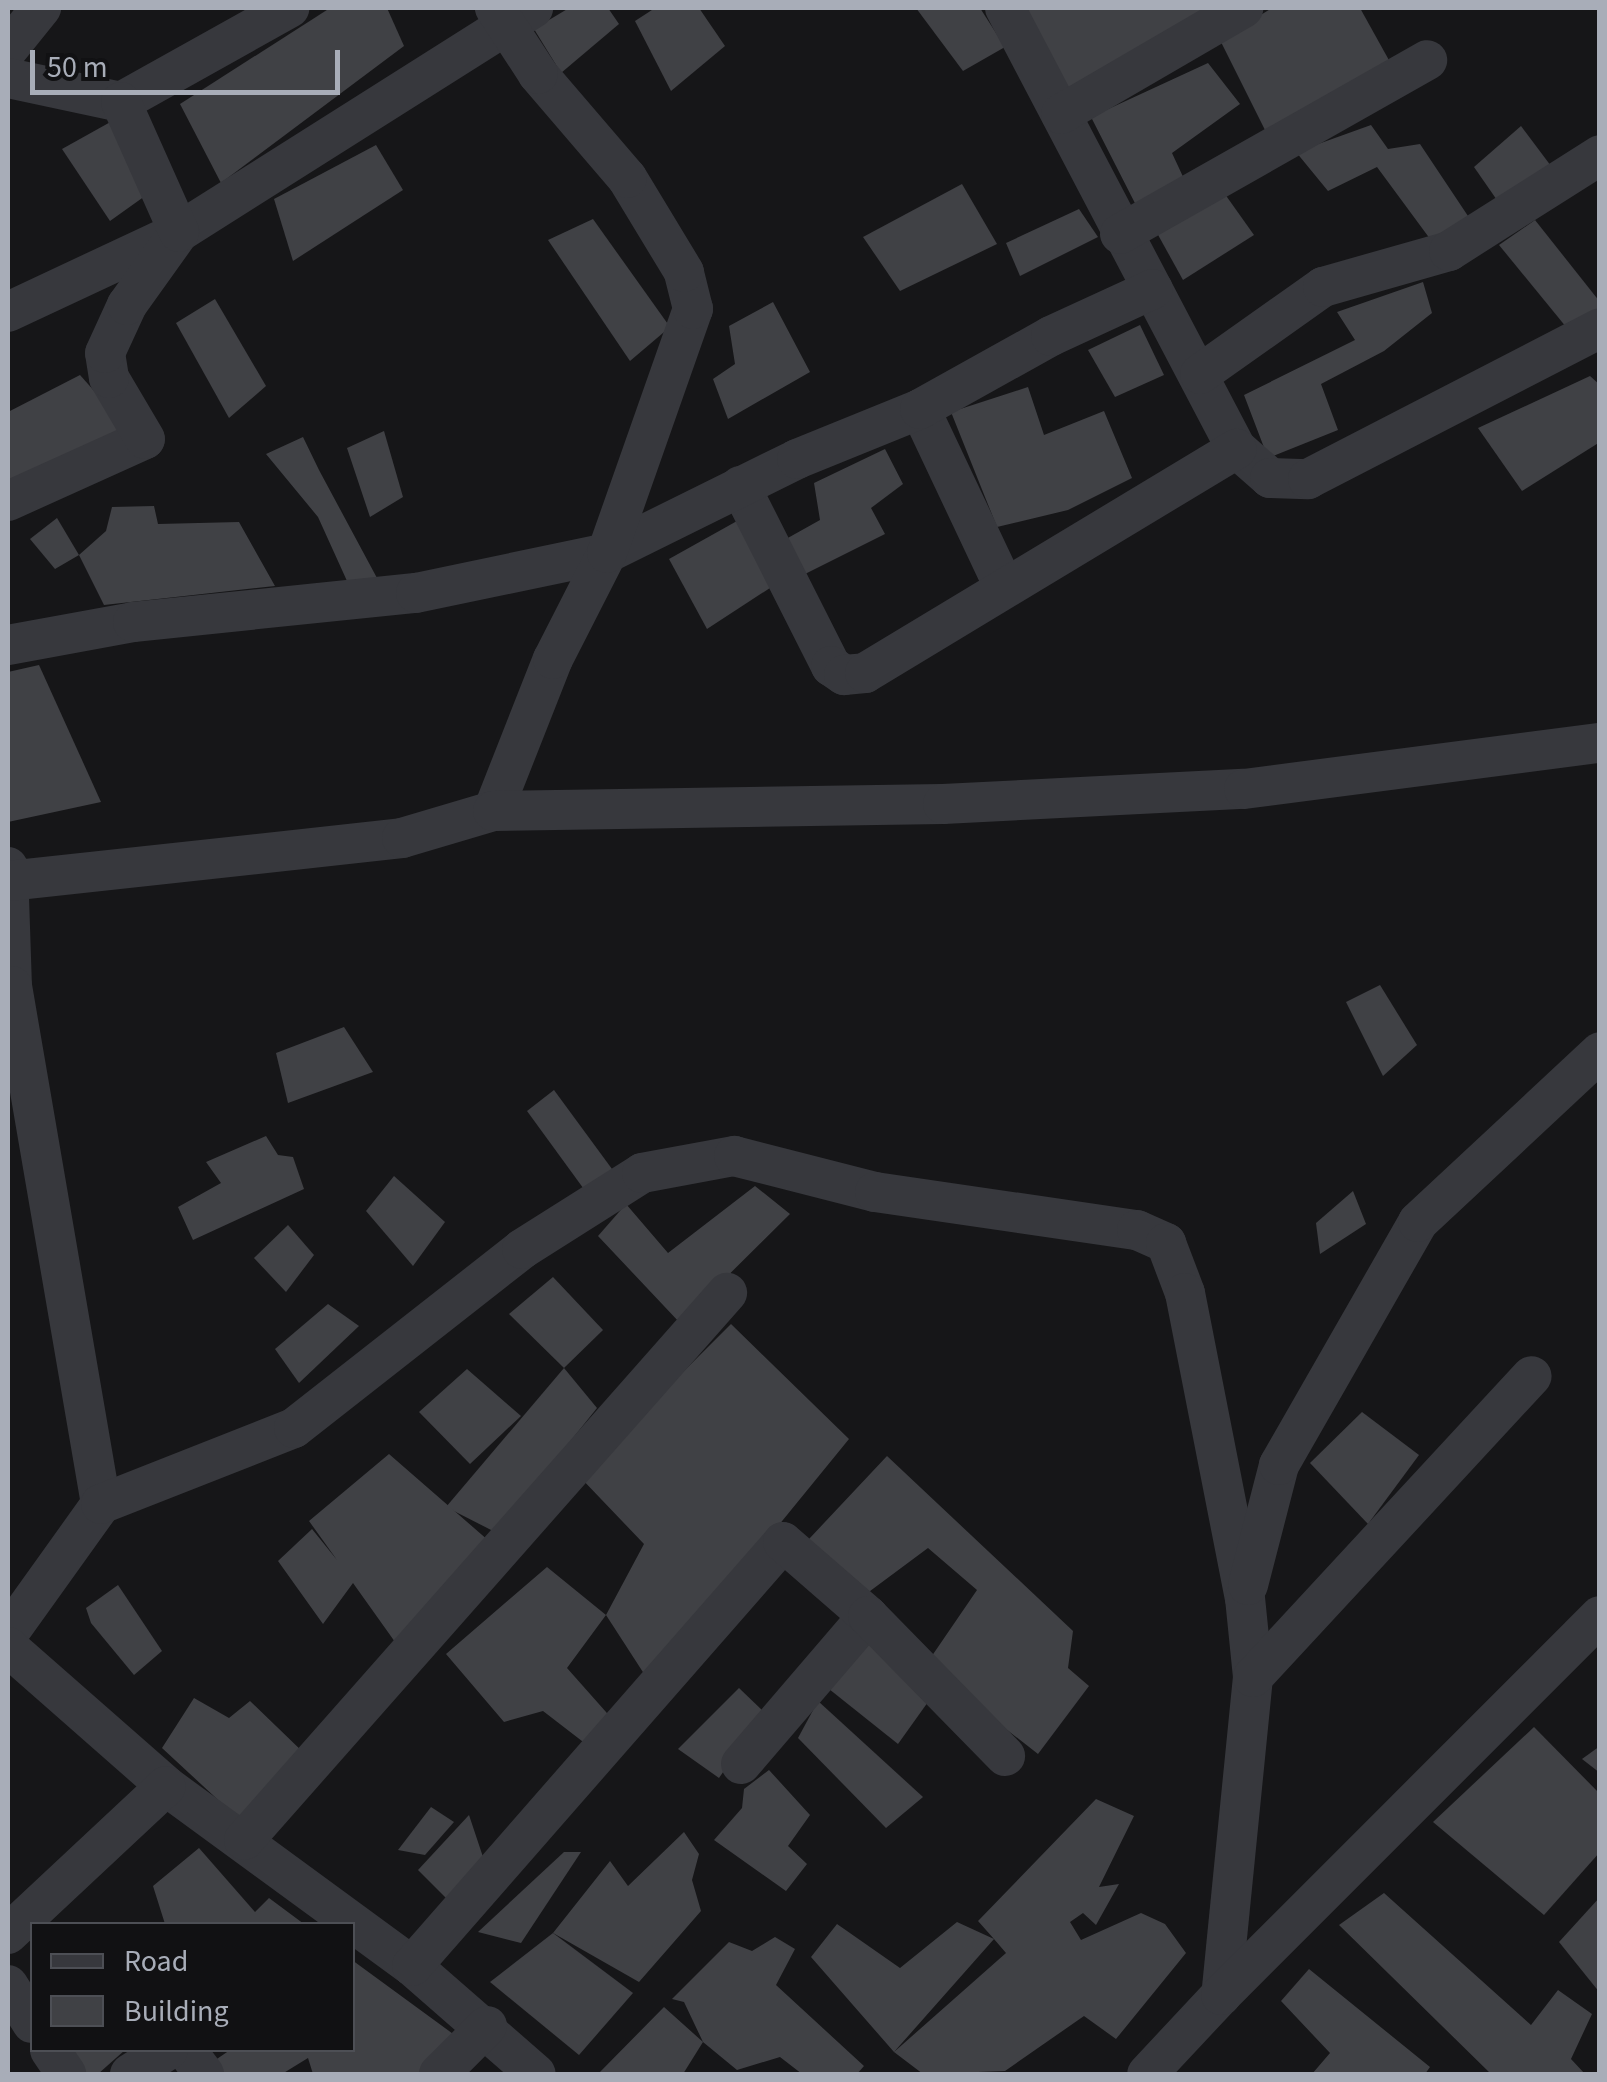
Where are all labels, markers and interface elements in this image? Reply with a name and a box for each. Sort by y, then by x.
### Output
scale bar [35,30,345,92]
text: 50 m [47,46,108,89]
legend [30,1922,355,2052]
text: Road [124,1940,188,1983]
text: Building [124,1990,229,2033]

